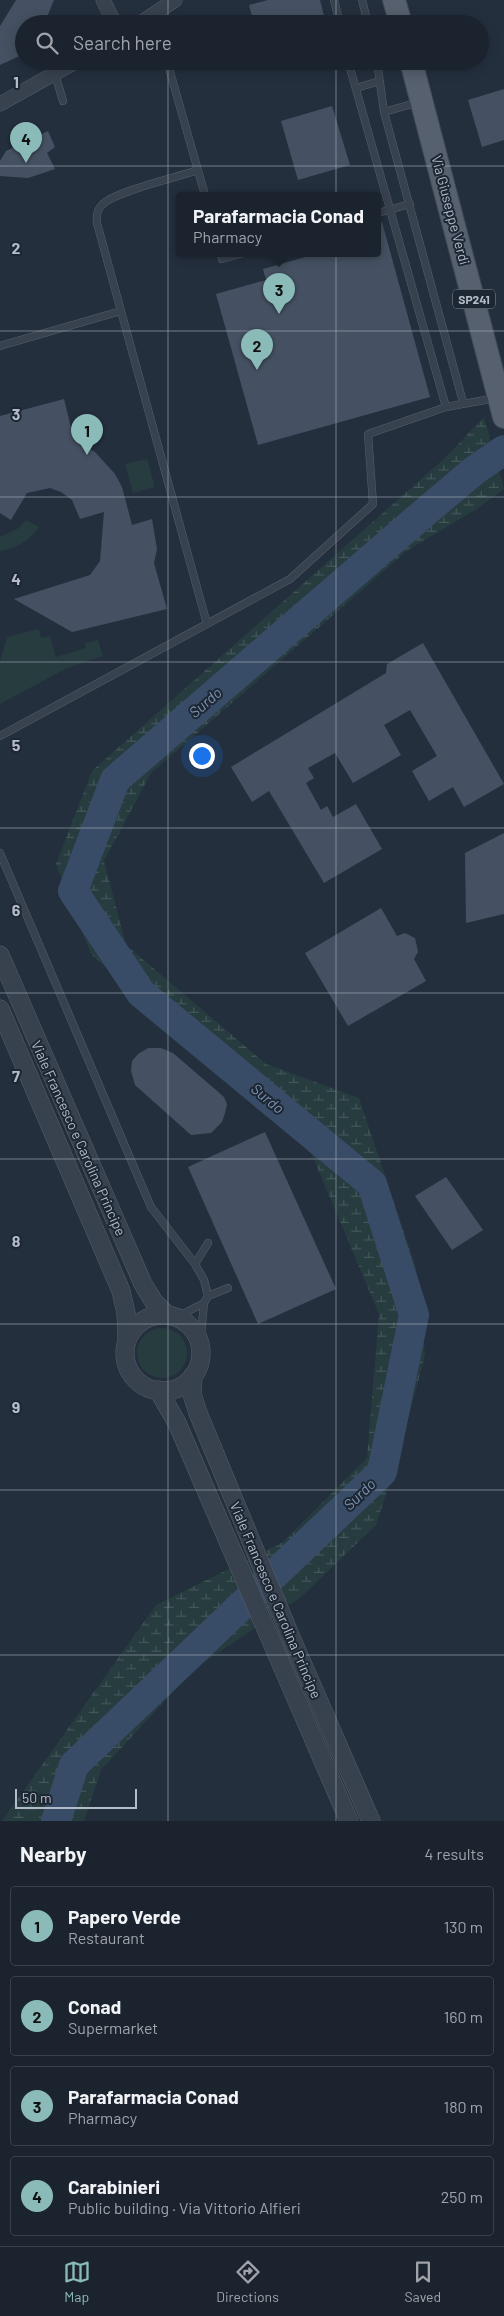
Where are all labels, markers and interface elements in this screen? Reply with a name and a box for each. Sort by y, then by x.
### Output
search box [15,15,489,70]
icon: search [33,29,61,57]
text: Search here [73,31,172,54]
text: 1 [13,72,19,91]
pin: 4 [10,122,42,163]
street label: Via Giuseppe Verdi [428,153,474,267]
popup [176,192,381,257]
text: Parafarmacia Conad [193,204,364,227]
text: Pharmacy [193,227,262,246]
text: 2 [12,238,21,257]
pin: 3 [263,273,295,314]
road number: SP241 [453,290,495,308]
pin: 2 [241,329,273,370]
text: 3 [12,404,20,423]
pin: 1 [71,414,103,455]
text: 4 [11,569,21,588]
water label: Surdo [185,683,225,721]
text: 5 [12,735,21,754]
your location [189,743,215,769]
text: 6 [12,900,21,919]
street label: Viale Francesco e Carolina Principe [28,1038,130,1238]
text: 7 [12,1066,20,1085]
water label: Surdo [248,1079,288,1117]
text: 8 [12,1231,21,1250]
text: 9 [12,1397,20,1416]
water label: Surdo [339,1474,379,1513]
street label: Viale Francesco e Carolina Principe [227,1499,325,1701]
scale bar [15,1786,138,1809]
text: 50 m [22,1789,51,1806]
text: Nearby [20,1841,86,1866]
text: 4 results [424,1844,484,1863]
text: Papero Verde [68,1905,181,1928]
text: 1 [34,1917,40,1936]
text: 130 m [444,1917,483,1936]
text: Restaurant [68,1928,145,1947]
text: Conad [68,1995,121,2018]
text: 2 [33,2007,41,2026]
text: 160 m [444,2007,483,2026]
text: Supermarket [68,2018,158,2037]
text: Parafarmacia Conad [68,2085,239,2108]
text: 3 [33,2097,41,2116]
text: 180 m [444,2097,483,2116]
text: Pharmacy [68,2108,137,2127]
text: Carabinieri [68,2175,160,2198]
text: 4 [32,2187,42,2206]
text: 250 m [441,2187,483,2206]
text: Public building · Via Vittorio Alfieri [68,2198,301,2217]
tab: Map [63,2258,91,2305]
tab: Directions [216,2258,279,2305]
tab: Saved [404,2258,441,2305]

